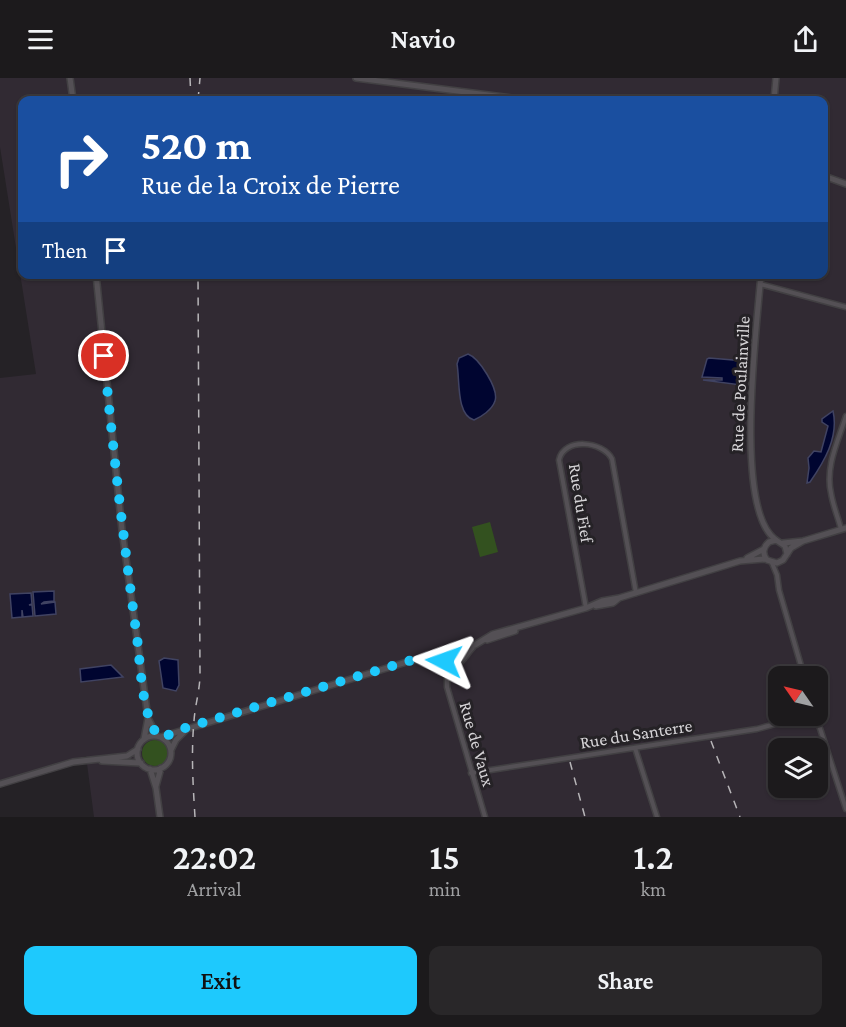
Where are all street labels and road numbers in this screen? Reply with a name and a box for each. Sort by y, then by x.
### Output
street label: Rue de Poulainville [726,315,754,453]
street label: Rue du Fief [565,462,597,546]
street label: Rue de Vaux [455,699,499,789]
street label: Rue du Santerre [578,715,694,753]

